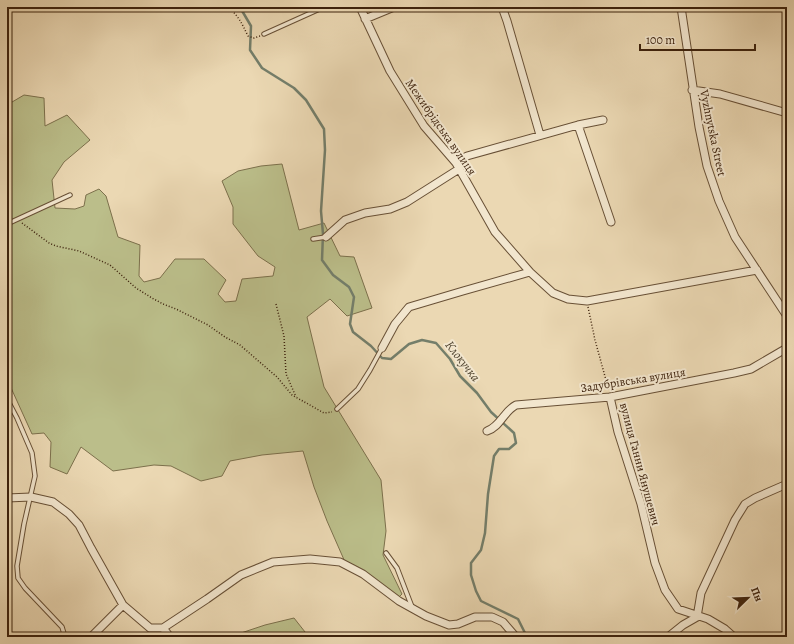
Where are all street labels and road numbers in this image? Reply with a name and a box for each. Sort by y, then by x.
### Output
street label: Межибрідська вулиця [402,76,480,178]
street label: Vyzhnytska Street [696,87,730,178]
street label: Задубрівська вулиця [579,364,687,396]
street label: вулиця Ганни Янушевич [616,401,664,527]

